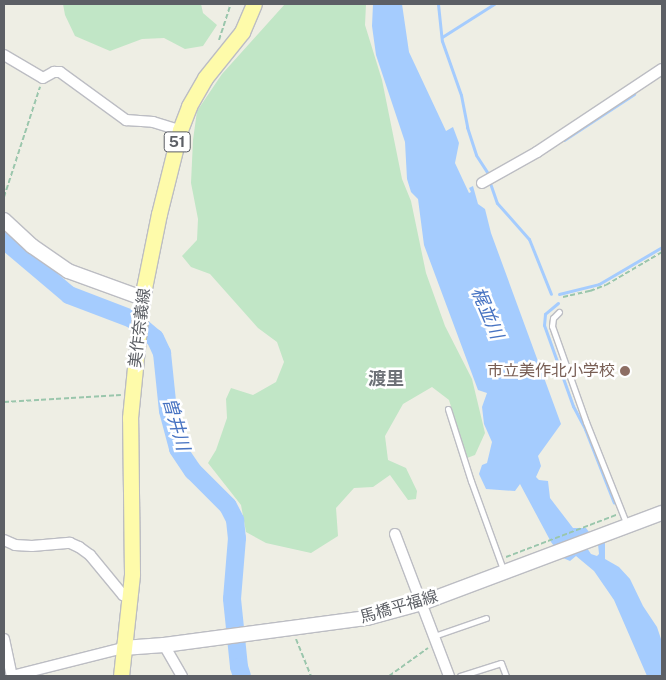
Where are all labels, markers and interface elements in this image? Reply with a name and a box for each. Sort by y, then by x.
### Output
road number: 51 [163,130,191,154]
water label: 梶並川 [467,284,507,342]
street label: 美作奈義線 [126,287,154,369]
place label: 市立美作北小学校 [487,361,615,381]
marker: 市立美作北小学校 [619,365,631,377]
district label: 渡里 [368,368,404,390]
water label: 曽井川 [158,395,194,453]
street label: 馬橋平福線 [358,587,440,627]

